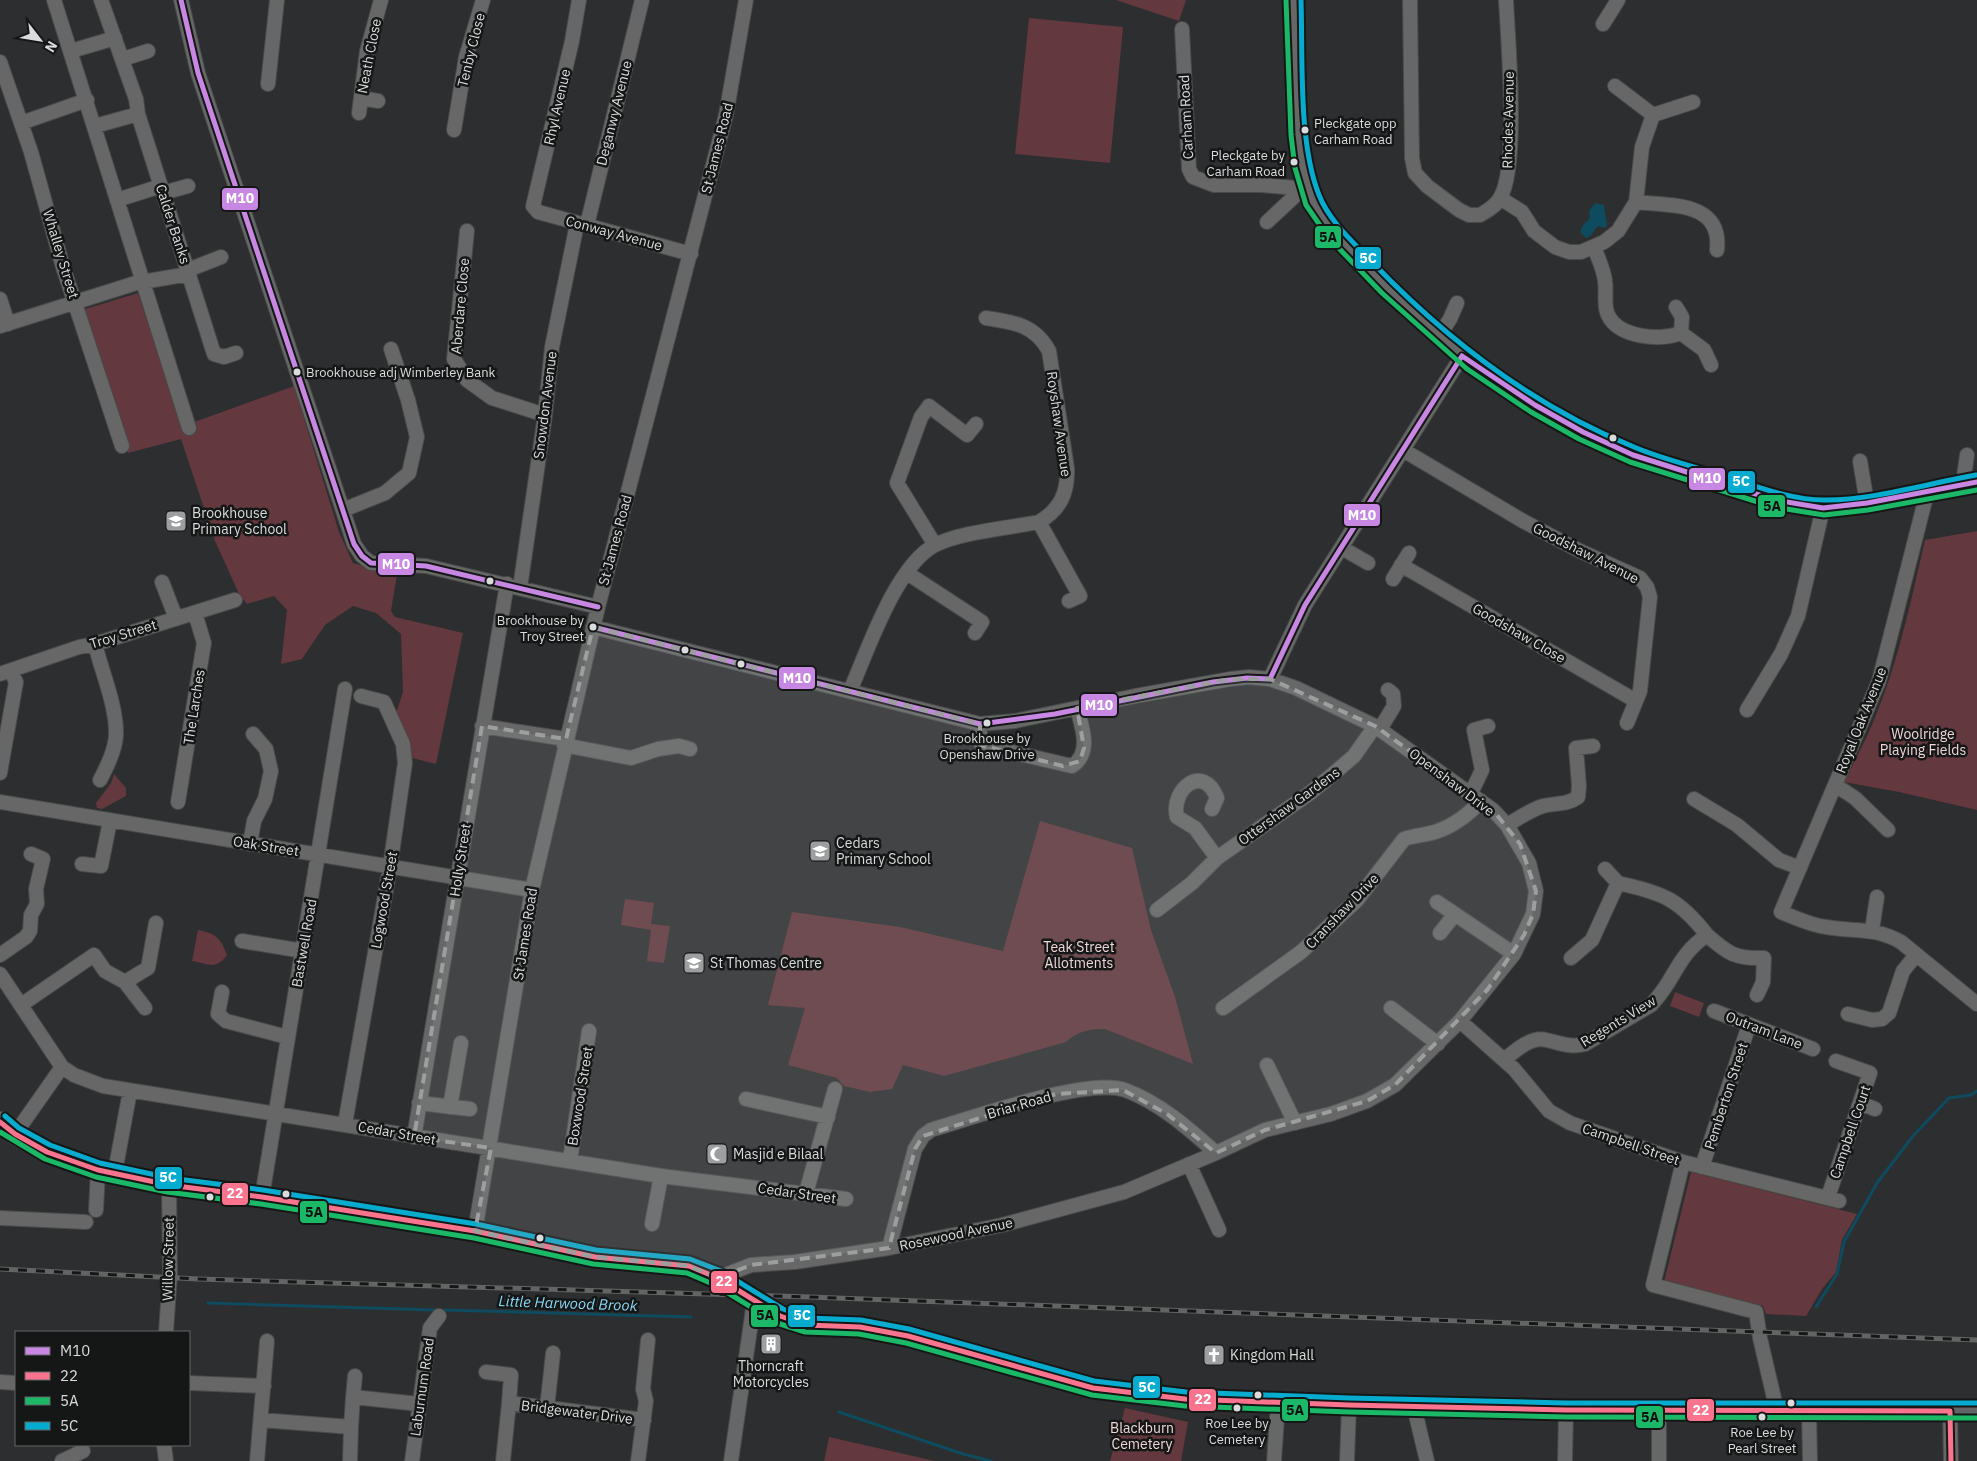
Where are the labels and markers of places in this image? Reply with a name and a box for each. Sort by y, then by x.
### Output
place label: Pleckgate opp Carham Road [1314,115,1397,148]
marker: Pleckgate opp Carham Road [1300,125,1310,135]
place label: Pleckgate by Carham Road [1207,147,1286,180]
marker: Pleckgate by Carham Road [1289,157,1299,167]
place label: Brookhouse adj Wimberley Bank [306,364,496,381]
marker: Brookhouse adj Wimberley Bank [292,367,302,377]
unlabelled marker [1608,433,1618,443]
place label: Brookhouse Primary School [192,504,287,538]
school or university icon: Brookhouse Primary School [164,509,188,533]
unlabelled marker [485,576,495,586]
place label: Brookhouse by Troy Street [497,612,585,645]
marker: Brookhouse by Troy Street [588,622,598,632]
unlabelled marker [680,645,690,655]
unlabelled marker [736,659,746,669]
marker: Brookhouse by Openshaw Drive [982,718,992,728]
place label: Brookhouse by Openshaw Drive [939,730,1035,763]
place label: Cedars Primary School [836,834,931,868]
school or university icon: Cedars Primary School [808,839,832,863]
school or university icon: St Thomas Centre [682,951,706,975]
place label: St Thomas Centre [710,954,822,972]
mosque icon: Masjid e Bilaal [705,1142,729,1166]
place label: Masjid e Bilaal [733,1145,823,1163]
unlabelled marker [281,1189,291,1199]
unlabelled marker [205,1192,215,1202]
unlabelled marker [535,1233,545,1243]
building icon: Thorncraft Motorcycles [759,1332,783,1356]
church icon: Kingdom Hall [1202,1343,1226,1367]
place label: Kingdom Hall [1230,1346,1314,1364]
place label: Thorncraft Motorcycles [733,1357,809,1391]
unlabelled marker [1253,1390,1263,1400]
unlabelled marker [1786,1398,1796,1408]
marker: Roe Lee by Cemetery [1232,1403,1242,1413]
marker: Roe Lee by Pearl Street [1757,1412,1767,1422]
place label: Roe Lee by Cemetery [1205,1415,1269,1448]
place label: Roe Lee by Pearl Street [1728,1424,1796,1457]

